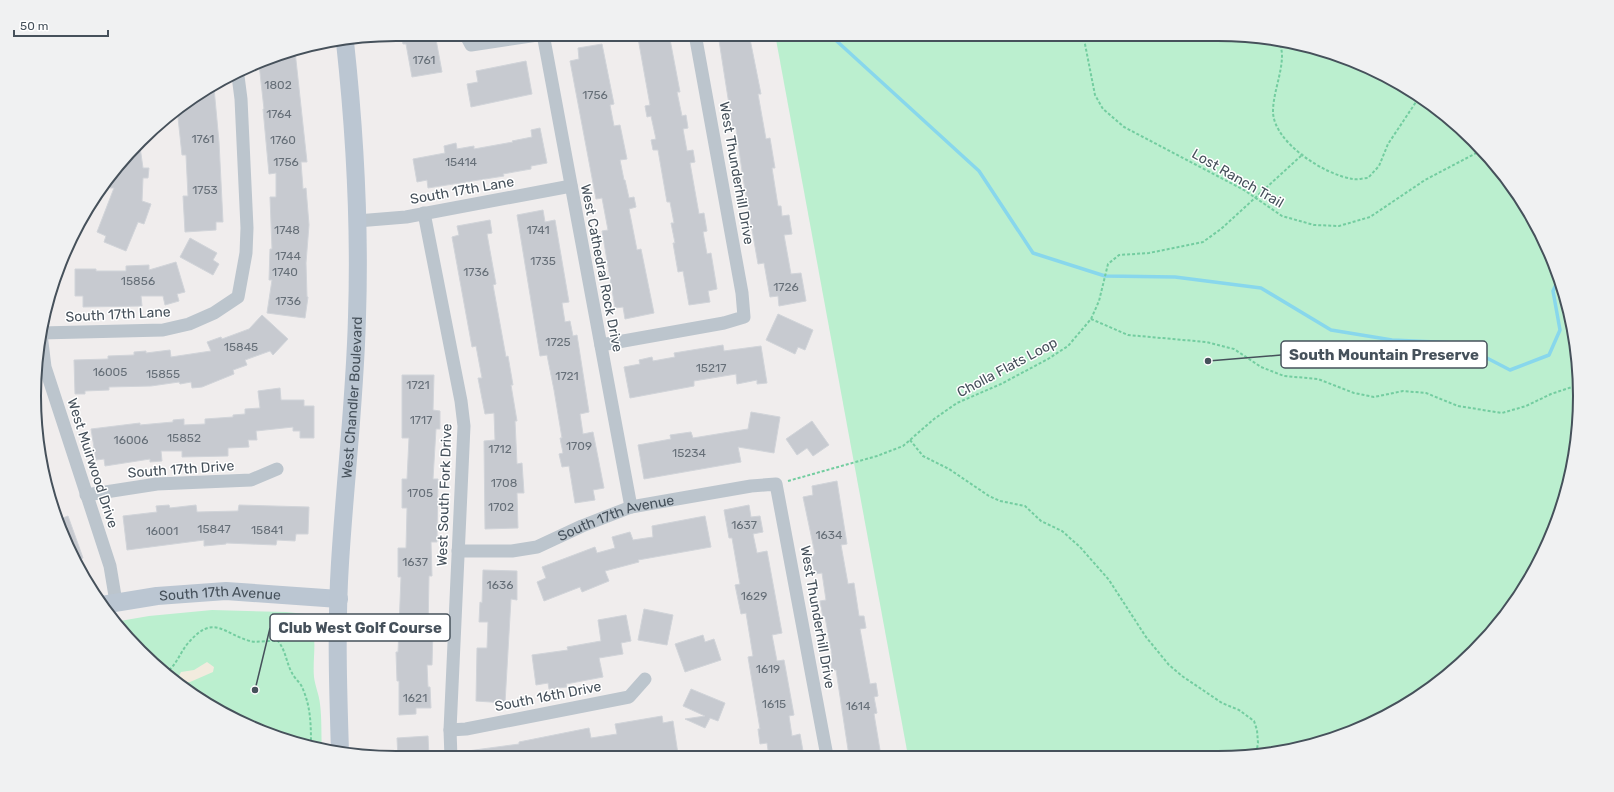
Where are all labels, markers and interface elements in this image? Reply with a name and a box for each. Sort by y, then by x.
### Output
scale bar [14,12,108,38]
text: 50 m [20,19,48,33]
house number: 1761 [412,53,436,67]
house number: 1802 [264,78,292,92]
house number: 1756 [582,88,608,102]
street label: West Thunderhill Drive [716,100,757,246]
house number: 1764 [266,107,292,121]
house number: 1761 [191,132,215,146]
house number: 1760 [270,133,296,147]
street label: Lost Ranch Trail [1189,145,1287,212]
house number: 1756 [273,155,299,169]
house number: 15414 [445,155,478,169]
street label: South 17th Lane [409,173,515,208]
house number: 1753 [192,183,218,197]
street label: West Cathedral Rock Drive [577,183,626,354]
house number: 1748 [274,223,300,237]
house number: 1741 [526,223,550,237]
house number: 1744 [275,249,301,263]
house number: 1735 [530,254,556,268]
house number: 1740 [272,265,298,279]
house number: 1736 [463,265,489,279]
house number: 15856 [121,274,155,288]
house number: 1726 [773,280,799,294]
house number: 1736 [275,294,301,308]
street label: South 17th Lane [65,303,171,326]
street label: West Chandler Boulevard [338,316,366,479]
street label: Cholla Flats Loop [954,334,1060,401]
house number: 1725 [545,335,571,349]
house number: 15845 [224,340,258,354]
callout: South Mountain Preserve [1281,341,1487,368]
text: South Mountain Preserve [1289,346,1479,364]
house number: 15217 [696,361,726,375]
house number: 16005 [93,365,127,379]
house number: 15855 [146,367,180,381]
house number: 1721 [555,369,579,383]
house number: 1721 [406,378,430,392]
street label: West Muirwood Drive [63,396,122,530]
house number: 1717 [410,413,432,427]
street label: West South Fork Drive [434,423,455,567]
house number: 15852 [167,431,201,445]
house number: 16006 [114,433,148,447]
house number: 1709 [566,439,592,453]
house number: 1712 [488,442,512,456]
house number: 15234 [672,446,707,460]
street label: South 17th Drive [127,457,235,482]
house number: 1708 [491,476,517,490]
house number: 1705 [407,486,433,500]
street label: South 17th Avenue [555,492,676,545]
house number: 1702 [488,500,514,514]
house number: 1637 [731,518,757,532]
house number: 15847 [197,522,231,536]
house number: 15841 [251,523,283,537]
house number: 16001 [146,524,178,538]
house number: 1634 [815,528,843,542]
street label: West Thunderhill Drive [797,544,838,690]
house number: 1637 [402,555,428,569]
house number: 1636 [487,578,513,592]
street label: South 17th Avenue [159,583,282,605]
house number: 1629 [741,589,767,603]
callout: Club West Golf Course [270,614,450,641]
text: Club West Golf Course [278,619,442,637]
house number: 1619 [756,662,780,676]
street label: South 16th Drive [493,678,603,715]
house number: 1621 [403,691,427,705]
house number: 1615 [762,697,786,711]
house number: 1614 [846,699,871,713]

